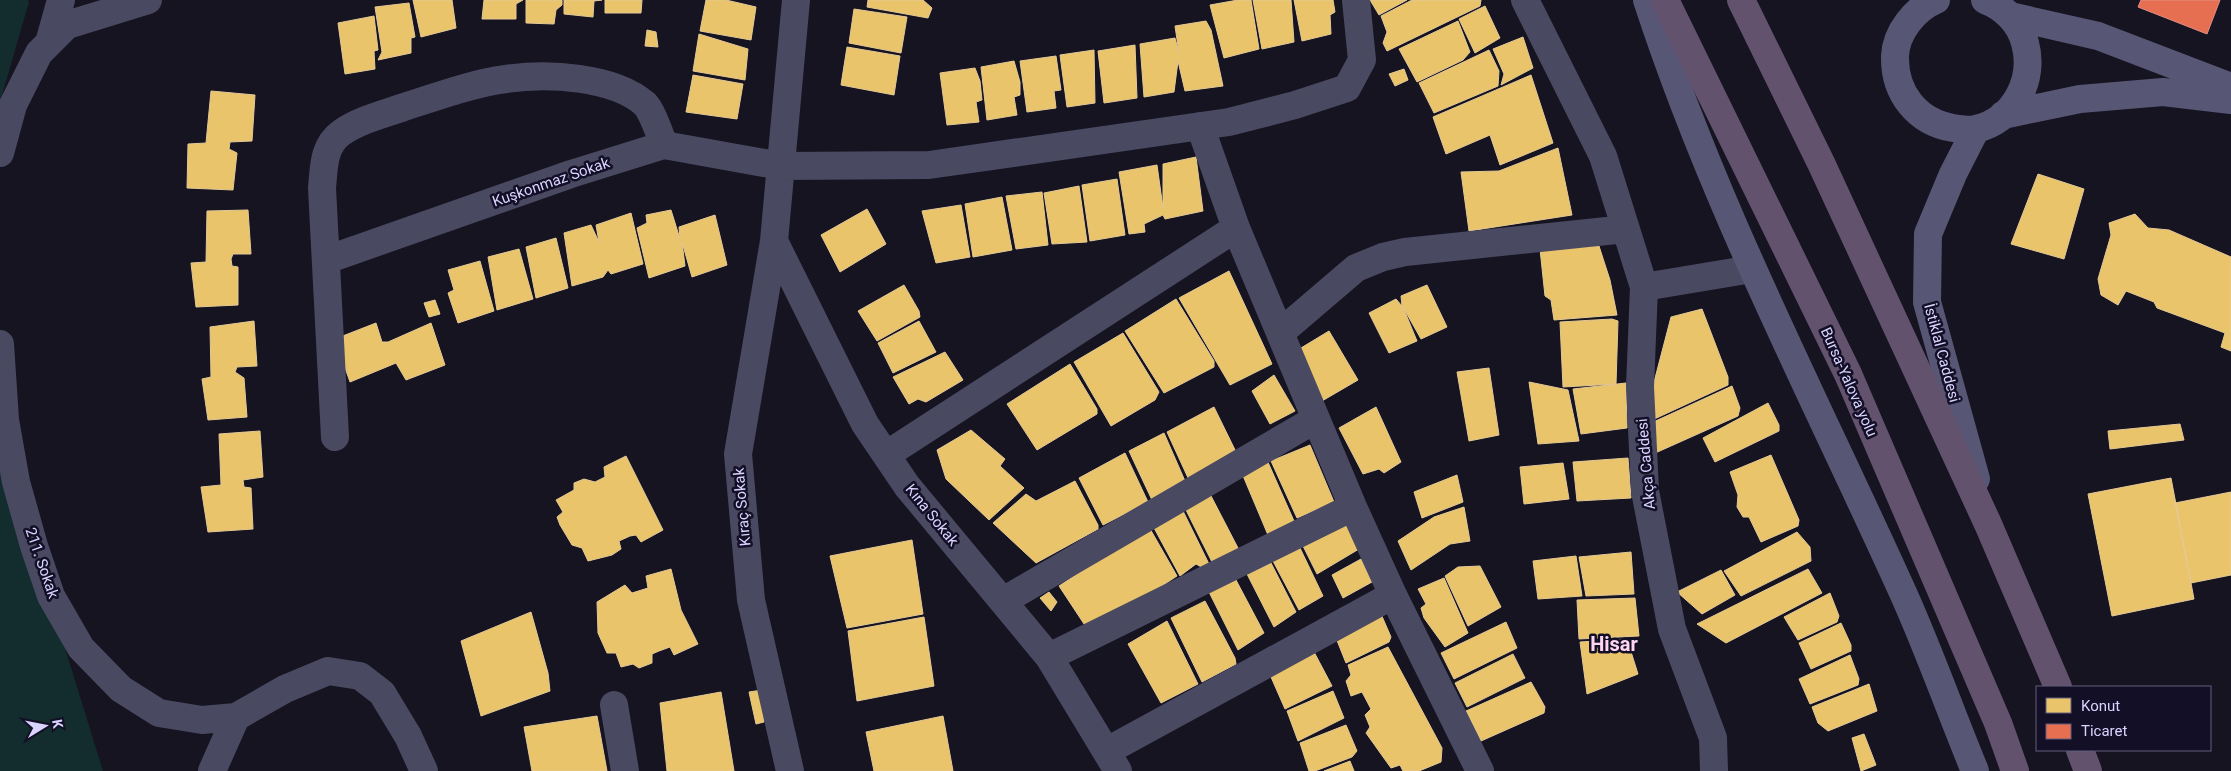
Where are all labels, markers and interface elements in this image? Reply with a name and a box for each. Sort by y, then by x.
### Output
street label: Kuşkonmaz Sokak [490,153,612,211]
street label: İstiklal Caddesi [1920,302,1964,404]
street label: Bursa-Yalova yolu [1817,324,1881,440]
street label: Akça Caddesi [1633,418,1659,510]
street label: Kıraç Sokak [730,467,754,547]
street label: Kına Sokak [902,481,963,550]
street label: 211. Sokak [21,525,63,601]
district label: Hisar [1590,632,1639,656]
legend [2036,686,2211,751]
text: Konut [2081,697,2120,715]
north arrow [20,701,70,751]
text: K [49,718,66,730]
text: Ticaret [2081,722,2128,740]

